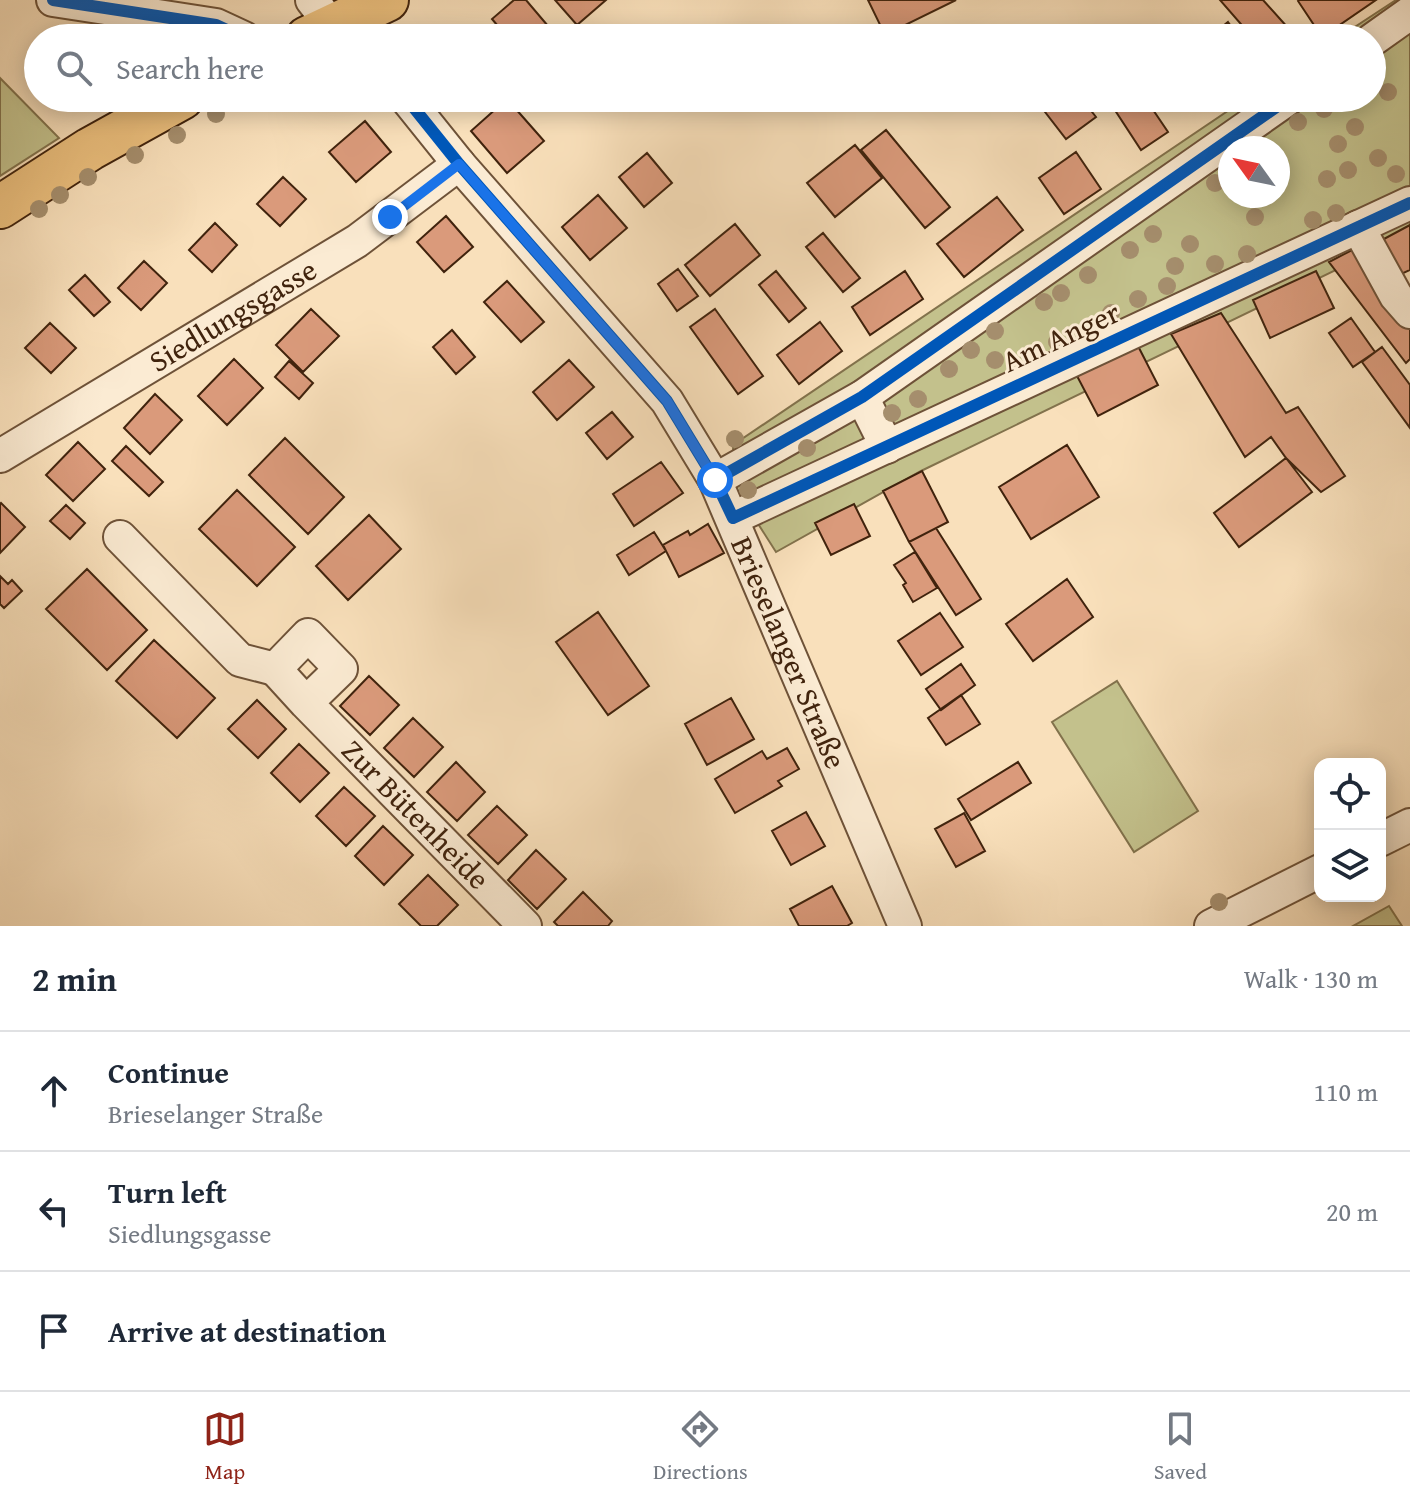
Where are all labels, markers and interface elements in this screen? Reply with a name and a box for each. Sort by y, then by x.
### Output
search box [24,24,1386,112]
icon: search [52,46,96,90]
text: Search here [116,46,264,90]
north arrow [1218,136,1290,208]
route end [372,199,408,235]
street label: Siedlungsgasse [140,247,325,382]
street label: Am Anger [994,290,1127,383]
route start [697,462,733,498]
street label: Brieselanger Straße [720,529,858,775]
street label: Zur Bütenheide [332,729,500,899]
map controls [1314,758,1386,902]
button: locate [1314,758,1386,830]
button: layers [1314,830,1386,902]
text: 2 min [32,954,117,1003]
text: Walk · 130 m [1244,959,1378,998]
text: Continue [108,1050,229,1094]
icon: ahead [32,1069,76,1113]
text: 110 m [1313,1072,1378,1111]
text: Brieselanger Straße [108,1094,323,1133]
text: Turn left [108,1170,227,1214]
icon: left [32,1189,76,1233]
text: 20 m [1326,1192,1378,1231]
text: Siedlungsgasse [108,1214,271,1253]
icon: arrive [32,1309,76,1353]
text: Arrive at destination [108,1309,386,1353]
tab: Map [203,1407,247,1487]
tab: Directions [653,1407,748,1487]
tab: Saved [1154,1407,1207,1487]

